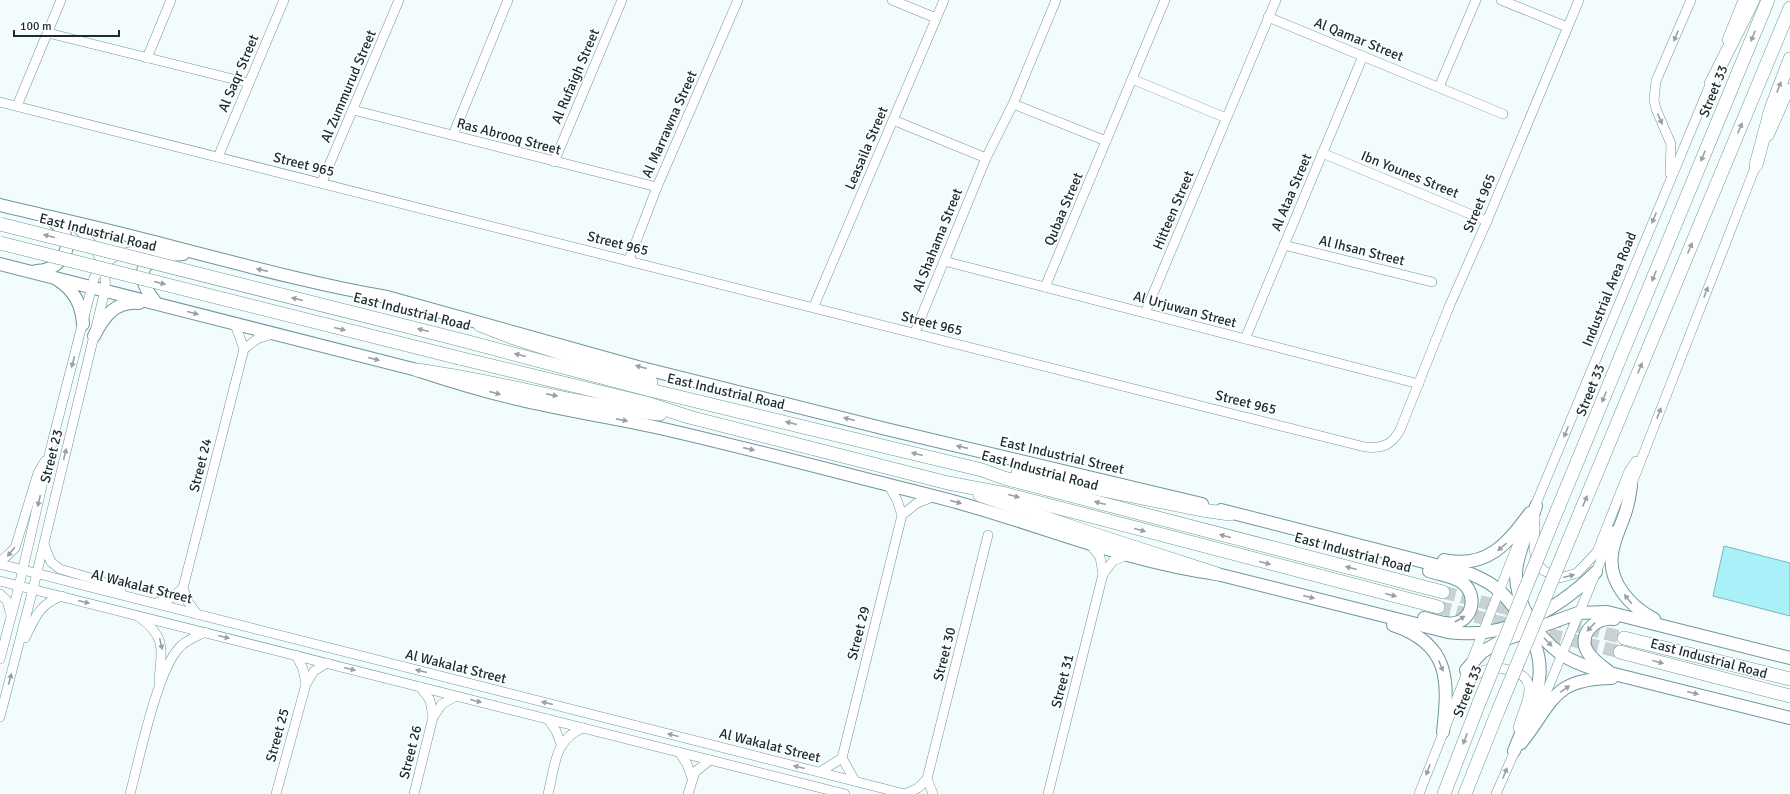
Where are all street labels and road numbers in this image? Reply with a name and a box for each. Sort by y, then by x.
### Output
street label: Al Qamar Street [1312,14,1406,65]
street label: Al Rufaigh Street [548,26,603,126]
street label: Al Zummurud Street [317,27,380,145]
street label: Al Saqr Street [215,32,262,115]
street label: Street 33 [1695,63,1732,120]
street label: Al Marrawna Street [638,68,701,180]
street label: Leasaila Street [841,104,892,192]
street label: Ras Abrooq Street [455,114,563,159]
street label: Ibn Younes Street [1359,147,1461,202]
street label: Street 965 [272,149,336,180]
street label: Al Ataa Street [1268,151,1315,234]
street label: Hitteen Street [1149,168,1198,252]
street label: Qubaa Street [1040,170,1087,248]
street label: Street 965 [1459,171,1499,235]
street label: Al Shahama Street [909,186,966,295]
street label: East Industrial Road [37,210,158,255]
street label: Street 965 [586,228,650,259]
street label: Industrial Area Road [1579,229,1640,349]
street label: Al Ihsan Street [1317,232,1407,269]
street label: Al Urjuwan Street [1131,288,1238,331]
street label: East Industrial Road [351,289,472,334]
street label: Street 965 [900,308,964,339]
street label: Street 33 [1572,362,1609,419]
street label: East Industrial Road [665,370,786,413]
street label: Street 965 [1214,387,1278,418]
street label: Street 23 [37,428,66,485]
street label: East Industrial Street [998,433,1126,478]
street label: Street 24 [186,436,215,494]
street label: East Industrial Road [980,447,1100,494]
street label: East Industrial Road [1293,529,1413,576]
street label: Al Wakalat Street [89,566,194,607]
street label: Street 29 [844,605,873,662]
street label: Street 30 [930,626,959,683]
street label: East Industrial Road [1649,635,1769,682]
street label: Al Wakalat Street [403,646,508,687]
street label: Street 31 [1048,653,1077,710]
street label: Street 33 [1449,663,1486,720]
street label: Street 25 [262,707,293,764]
street label: Street 26 [396,724,425,781]
street label: Al Wakalat Street [717,725,822,766]

